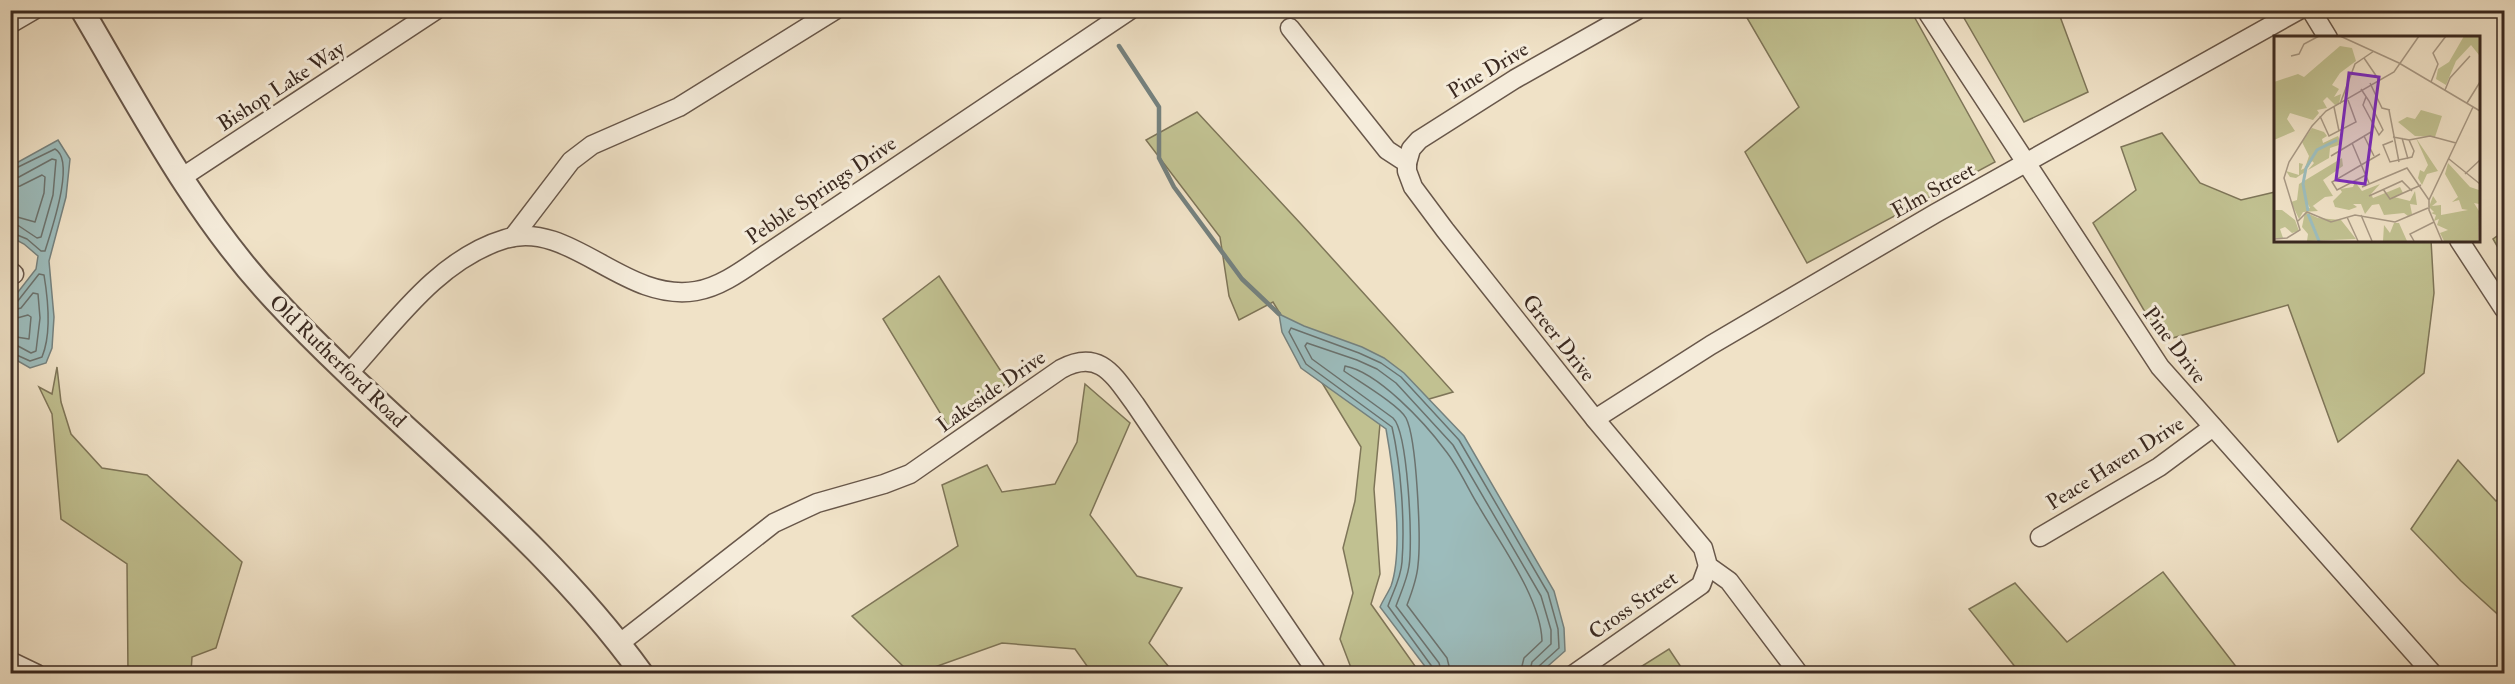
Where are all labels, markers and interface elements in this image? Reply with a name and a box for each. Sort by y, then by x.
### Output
street label: Bishop Lake Way [212,35,351,138]
street label: Pine Drive [1443,36,1534,105]
inset map [2274,36,2479,242]
street label: Pebble Springs Drive [741,130,902,251]
street label: Elm Street [1887,156,1980,225]
street label: Old Rutherford Road [263,289,412,434]
street label: Greer Drive [1516,289,1601,387]
street label: Pine Drive [2137,301,2213,389]
street label: Lakeside Drive [932,344,1051,439]
street label: Peace Haven Drive [2041,410,2189,517]
street label: Cross Street [1584,565,1683,646]

